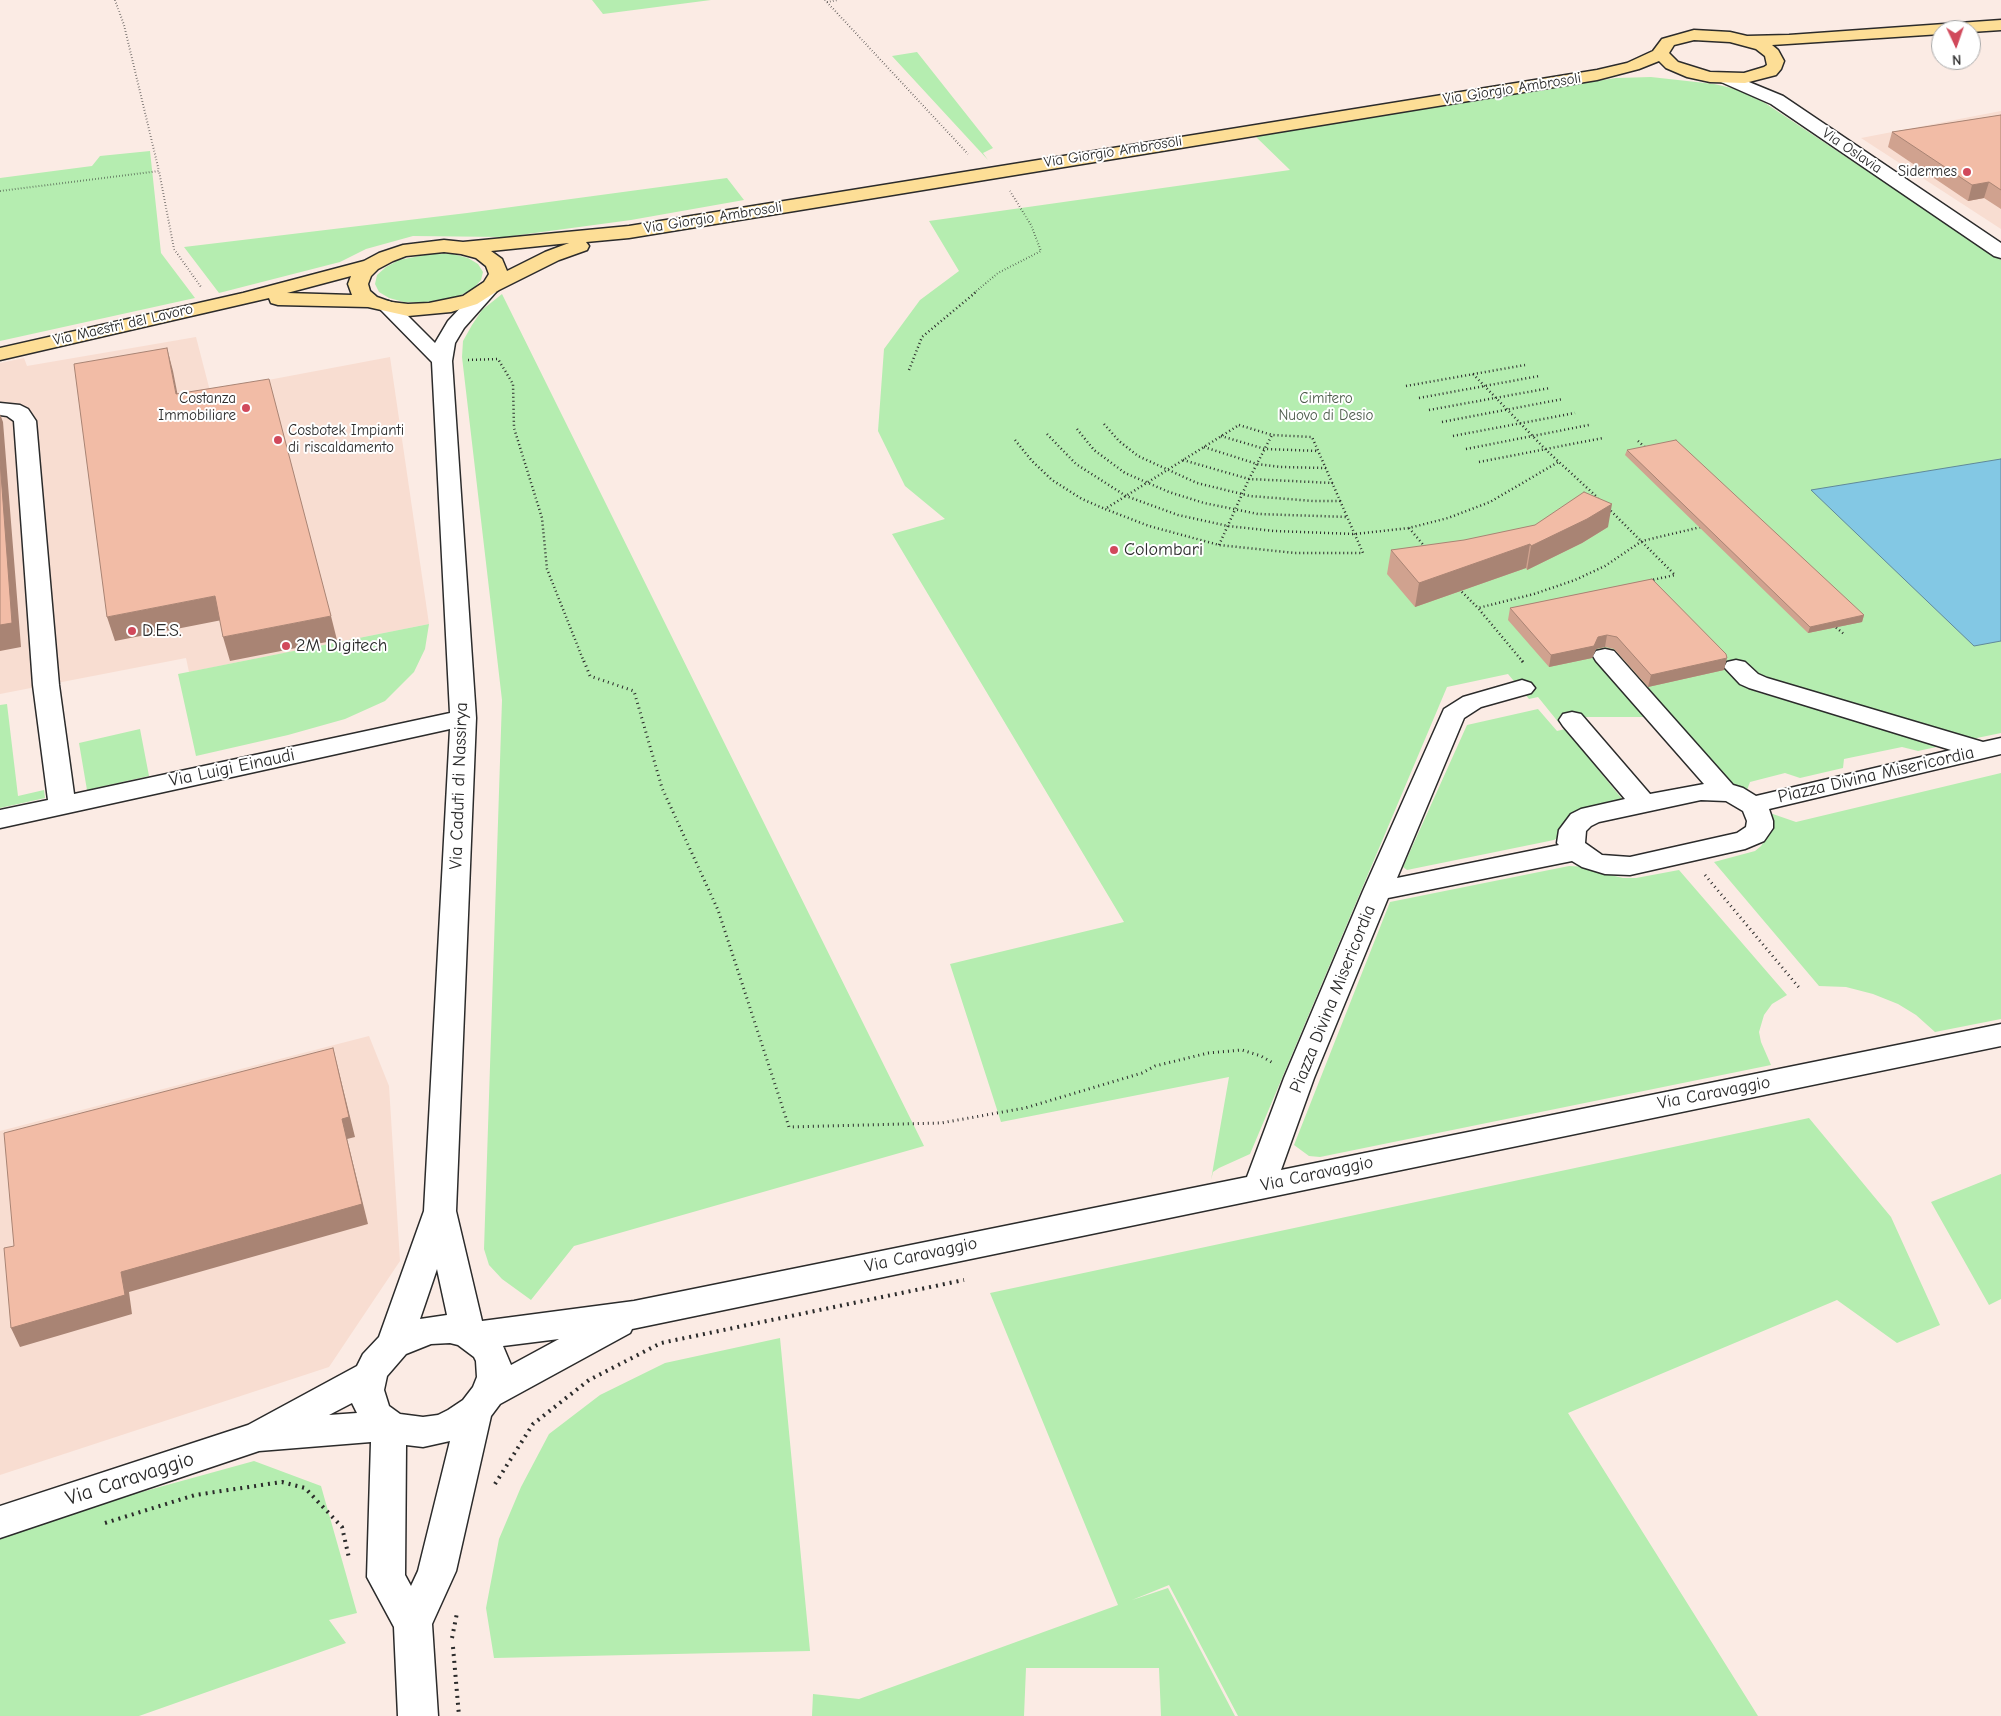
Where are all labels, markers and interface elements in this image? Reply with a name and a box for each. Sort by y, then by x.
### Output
north arrow [1931,20,1981,70]
text: N [1952,51,1962,68]
street label: Via Giorgio Ambrosoli [1442,69,1582,109]
street label: Via Oslavia [1819,124,1885,178]
street label: Via Giorgio Ambrosoli [1043,132,1183,172]
place label: Sidermes [1898,163,1957,181]
marker: Sidermes [1961,166,1973,178]
street label: Via Giorgio Ambrosoli [643,198,783,238]
street label: Via Maestri del Lavoro [51,300,195,350]
place label: Costanza Immobiliare [158,390,236,425]
park label: Cimitero Nuovo di Desio [1278,390,1374,425]
marker: Costanza Immobiliare [240,402,252,414]
place label: Cosbotek Impianti di riscaldamento [288,422,404,457]
marker: Cosbotek Impianti di riscaldamento [272,434,284,446]
place label: Colombari [1124,539,1203,561]
marker: Colombari [1108,544,1120,556]
place label: D.E.S. [142,620,182,642]
marker: D.E.S. [126,625,138,637]
place label: 2M Digitech [296,635,388,657]
marker: 2M Digitech [280,640,292,652]
street label: Via Caduti di Nassirya [445,702,473,870]
street label: Piazza Divina Misericordia [1776,742,1976,808]
street label: Via Luigi Einaudi [167,744,297,792]
street label: Piazza Divina Misericordia [1285,902,1381,1096]
street label: Via Caravaggio [1656,1071,1772,1115]
street label: Via Caravaggio [1259,1152,1375,1196]
street label: Via Caravaggio [863,1233,979,1277]
street label: Via Caravaggio [63,1446,197,1512]

